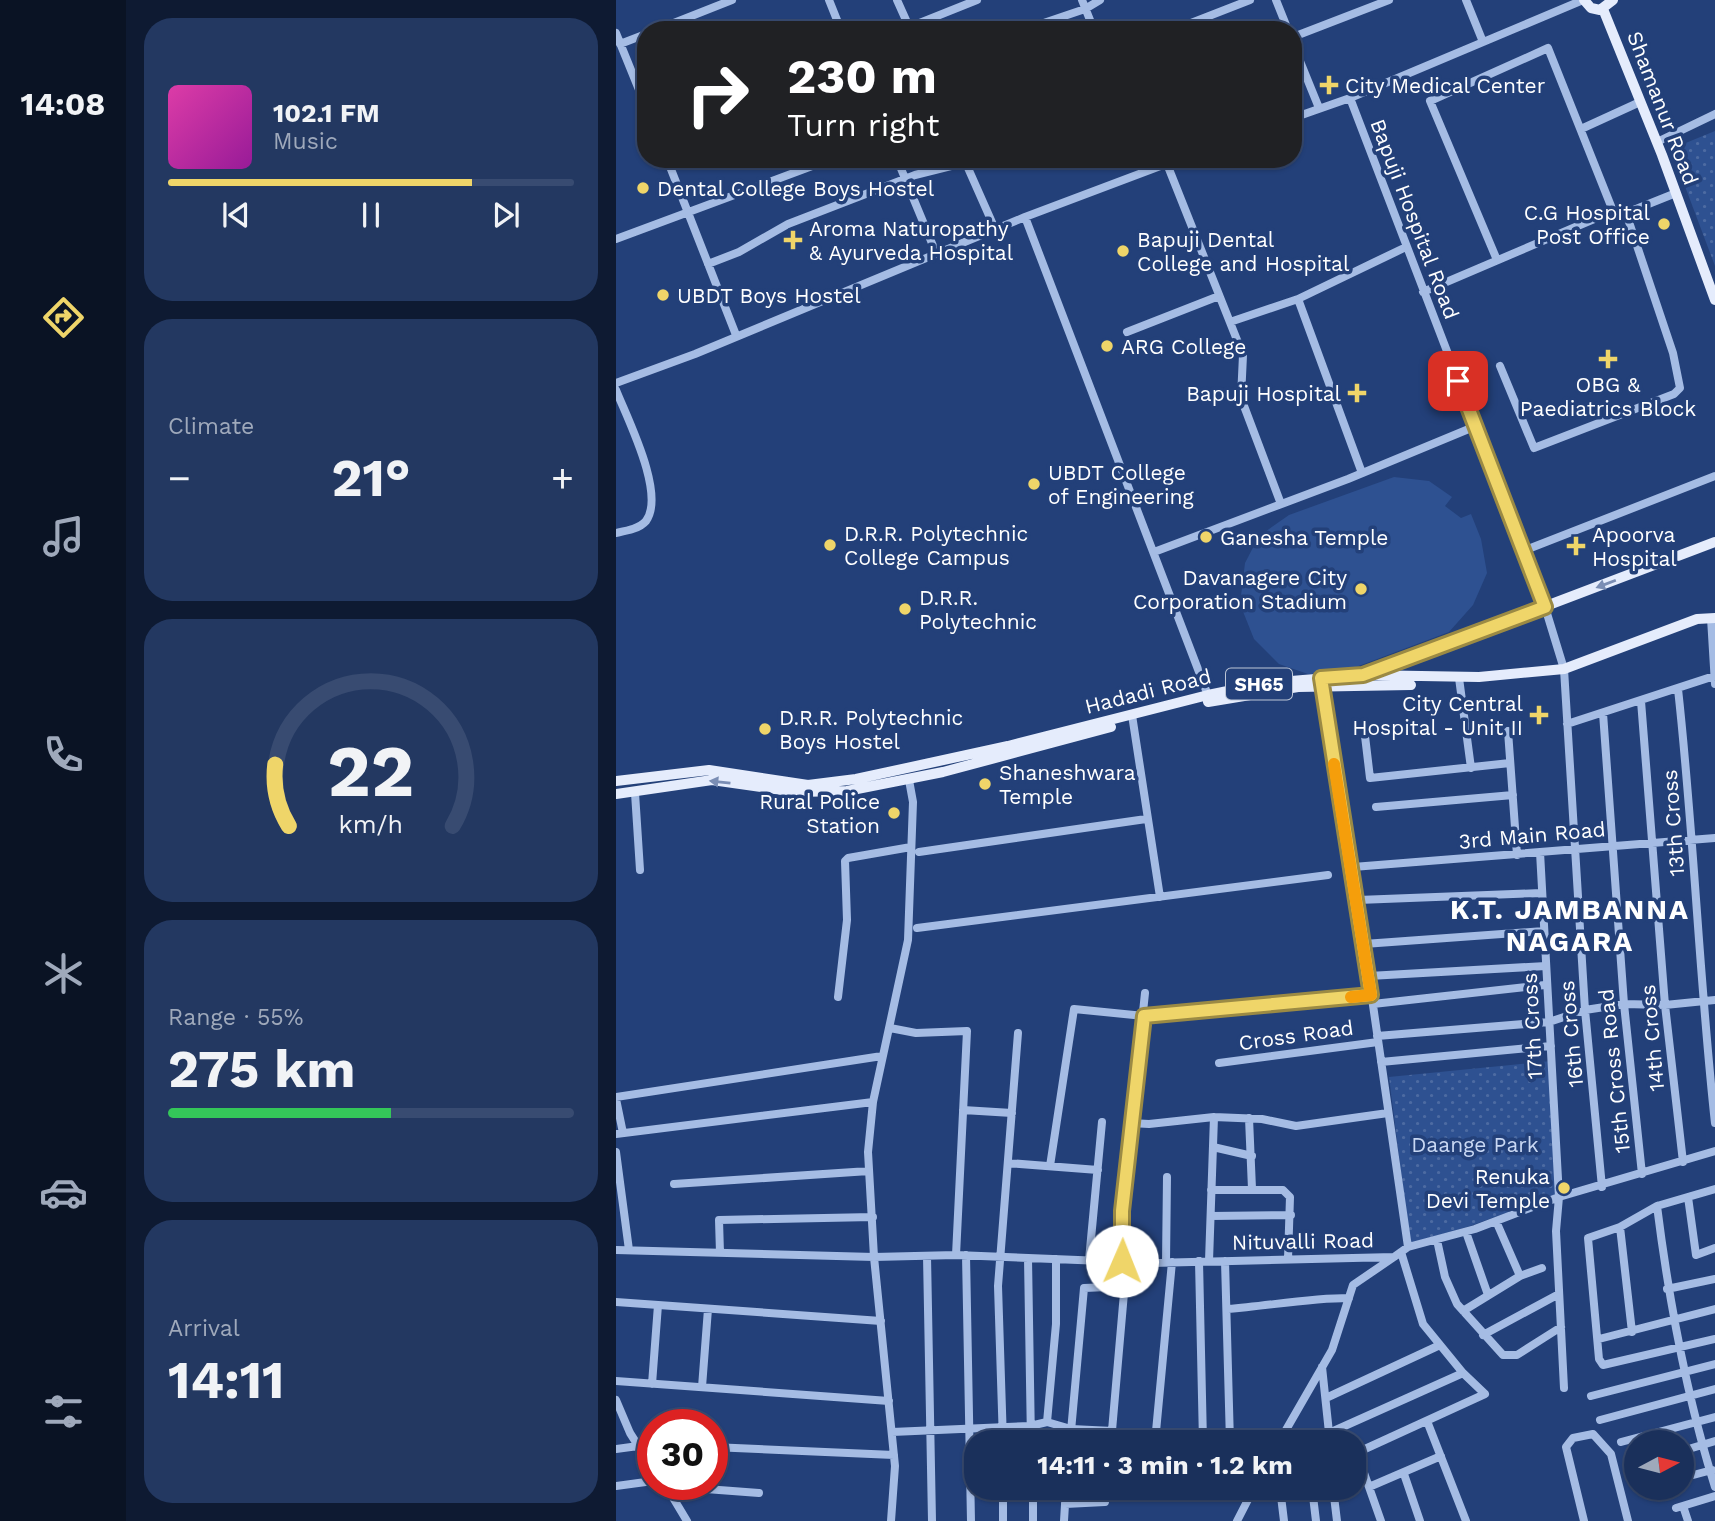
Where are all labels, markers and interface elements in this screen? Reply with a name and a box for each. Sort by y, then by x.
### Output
street label: Shamanur Road [1622,28,1704,188]
text: 230 m [787,47,937,105]
icon: right [672,49,763,140]
place label: City Medical Center [1345,73,1546,98]
marker: City Medical Center [1319,75,1339,95]
text: 14:08 [21,85,105,123]
text: 102.1 FM [273,98,380,128]
text: Turn right [787,106,939,144]
street label: Bapuji Hospital Road [1365,115,1465,323]
text: Music [273,128,338,155]
place label: Dental College Boys Hostel [657,176,935,201]
marker: Dental College Boys Hostel [635,180,651,196]
icon: previous [217,196,255,234]
icon: pause [352,196,390,234]
icon: next [487,196,525,234]
place label: C.G Hospital Post Office [1524,200,1651,249]
place label: Aroma Naturopathy & Ayurveda Hospital [809,216,1014,265]
marker: C.G Hospital Post Office [1656,216,1672,232]
place label: Bapuji Dental College and Hospital [1137,227,1350,276]
marker: Aroma Naturopathy & Ayurveda Hospital [783,230,803,250]
marker: Bapuji Dental College and Hospital [1115,243,1131,259]
place label: UBDT Boys Hostel [677,283,861,308]
marker: UBDT Boys Hostel [655,287,671,303]
icon: directions [39,293,88,342]
place label: ARG College [1121,334,1246,359]
marker: ARG College [1099,338,1115,354]
marker: OBG & Paediatrics Block [1598,349,1618,369]
pin [1428,351,1488,411]
icon: arrive [1439,362,1477,400]
place label: OBG & Paediatrics Block [1520,372,1696,421]
place label: Bapuji Hospital [1186,381,1342,406]
marker: Bapuji Hospital [1347,383,1367,403]
text: Climate [168,413,254,440]
text: 21° [331,448,411,509]
text: − [168,456,191,500]
text: + [551,456,574,500]
place label: UBDT College of Engineering [1048,460,1195,509]
marker: UBDT College of Engineering [1026,476,1042,492]
icon: music [39,512,88,561]
place label: D.R.R. Polytechnic College Campus [844,521,1028,570]
place label: Apoorva Hospital [1592,522,1677,571]
place label: Ganesha Temple [1220,525,1388,550]
marker: Ganesha Temple [1198,529,1214,545]
marker: Apoorva Hospital [1566,536,1586,556]
marker: D.R.R. Polytechnic College Campus [822,537,838,553]
place label: Davanagere City Corporation Stadium [1133,565,1347,614]
one-way arrow [1595,578,1616,589]
marker: Davanagere City Corporation Stadium [1353,581,1369,597]
place label: D.R.R. Polytechnic [919,585,1037,634]
marker: D.R.R. Polytechnic [897,601,913,617]
street label: Hadadi Road [1082,663,1214,719]
road number: SH65 [1226,668,1292,699]
place label: City Central Hospital - Unit II [1352,691,1524,740]
place label: D.R.R. Polytechnic Boys Hostel [779,705,963,754]
marker: City Central Hospital - Unit II [1529,705,1549,725]
marker: D.R.R. Polytechnic Boys Hostel [757,721,773,737]
text: 22 [328,729,414,815]
icon: phone [39,730,88,779]
place label: Shaneshwara Temple [999,760,1136,809]
street label: 13th Cross [1657,769,1689,877]
one-way arrow [709,776,731,787]
marker: Shaneshwara Temple [977,776,993,792]
place label: Rural Police Station [759,789,880,838]
marker: Rural Police Station [886,805,902,821]
text: km/h [339,810,403,839]
street label: 3rd Main Road [1457,816,1607,854]
district label: K.T. JAMBANNA NAGARA [1450,893,1690,958]
icon: climate [39,949,88,998]
street label: 17th Cross [1517,972,1547,1080]
street label: 16th Cross [1554,979,1588,1089]
street label: 14th Cross [1635,983,1669,1093]
street label: 15th Cross Road [1593,988,1635,1154]
text: Range · 55% [168,1004,303,1031]
street label: Cross Road [1237,1015,1355,1055]
text: 275 km [168,1039,356,1100]
park label: Daange Park [1411,1132,1539,1157]
place label: Renuka Devi Temple [1426,1164,1550,1213]
icon: car [39,1168,88,1217]
marker: Renuka Devi Temple [1556,1180,1572,1196]
position arrow [1085,1224,1159,1298]
street label: Nituvalli Road [1232,1227,1374,1255]
text: Arrival [168,1315,240,1342]
text: 14:11 [168,1350,285,1411]
icon: filters [39,1387,88,1436]
speed limit sign: 30 [637,1409,728,1500]
north arrow [1624,1430,1694,1500]
map controls [1624,1430,1694,1500]
text: 14:11 · 3 min · 1.2 km [1037,1450,1293,1480]

